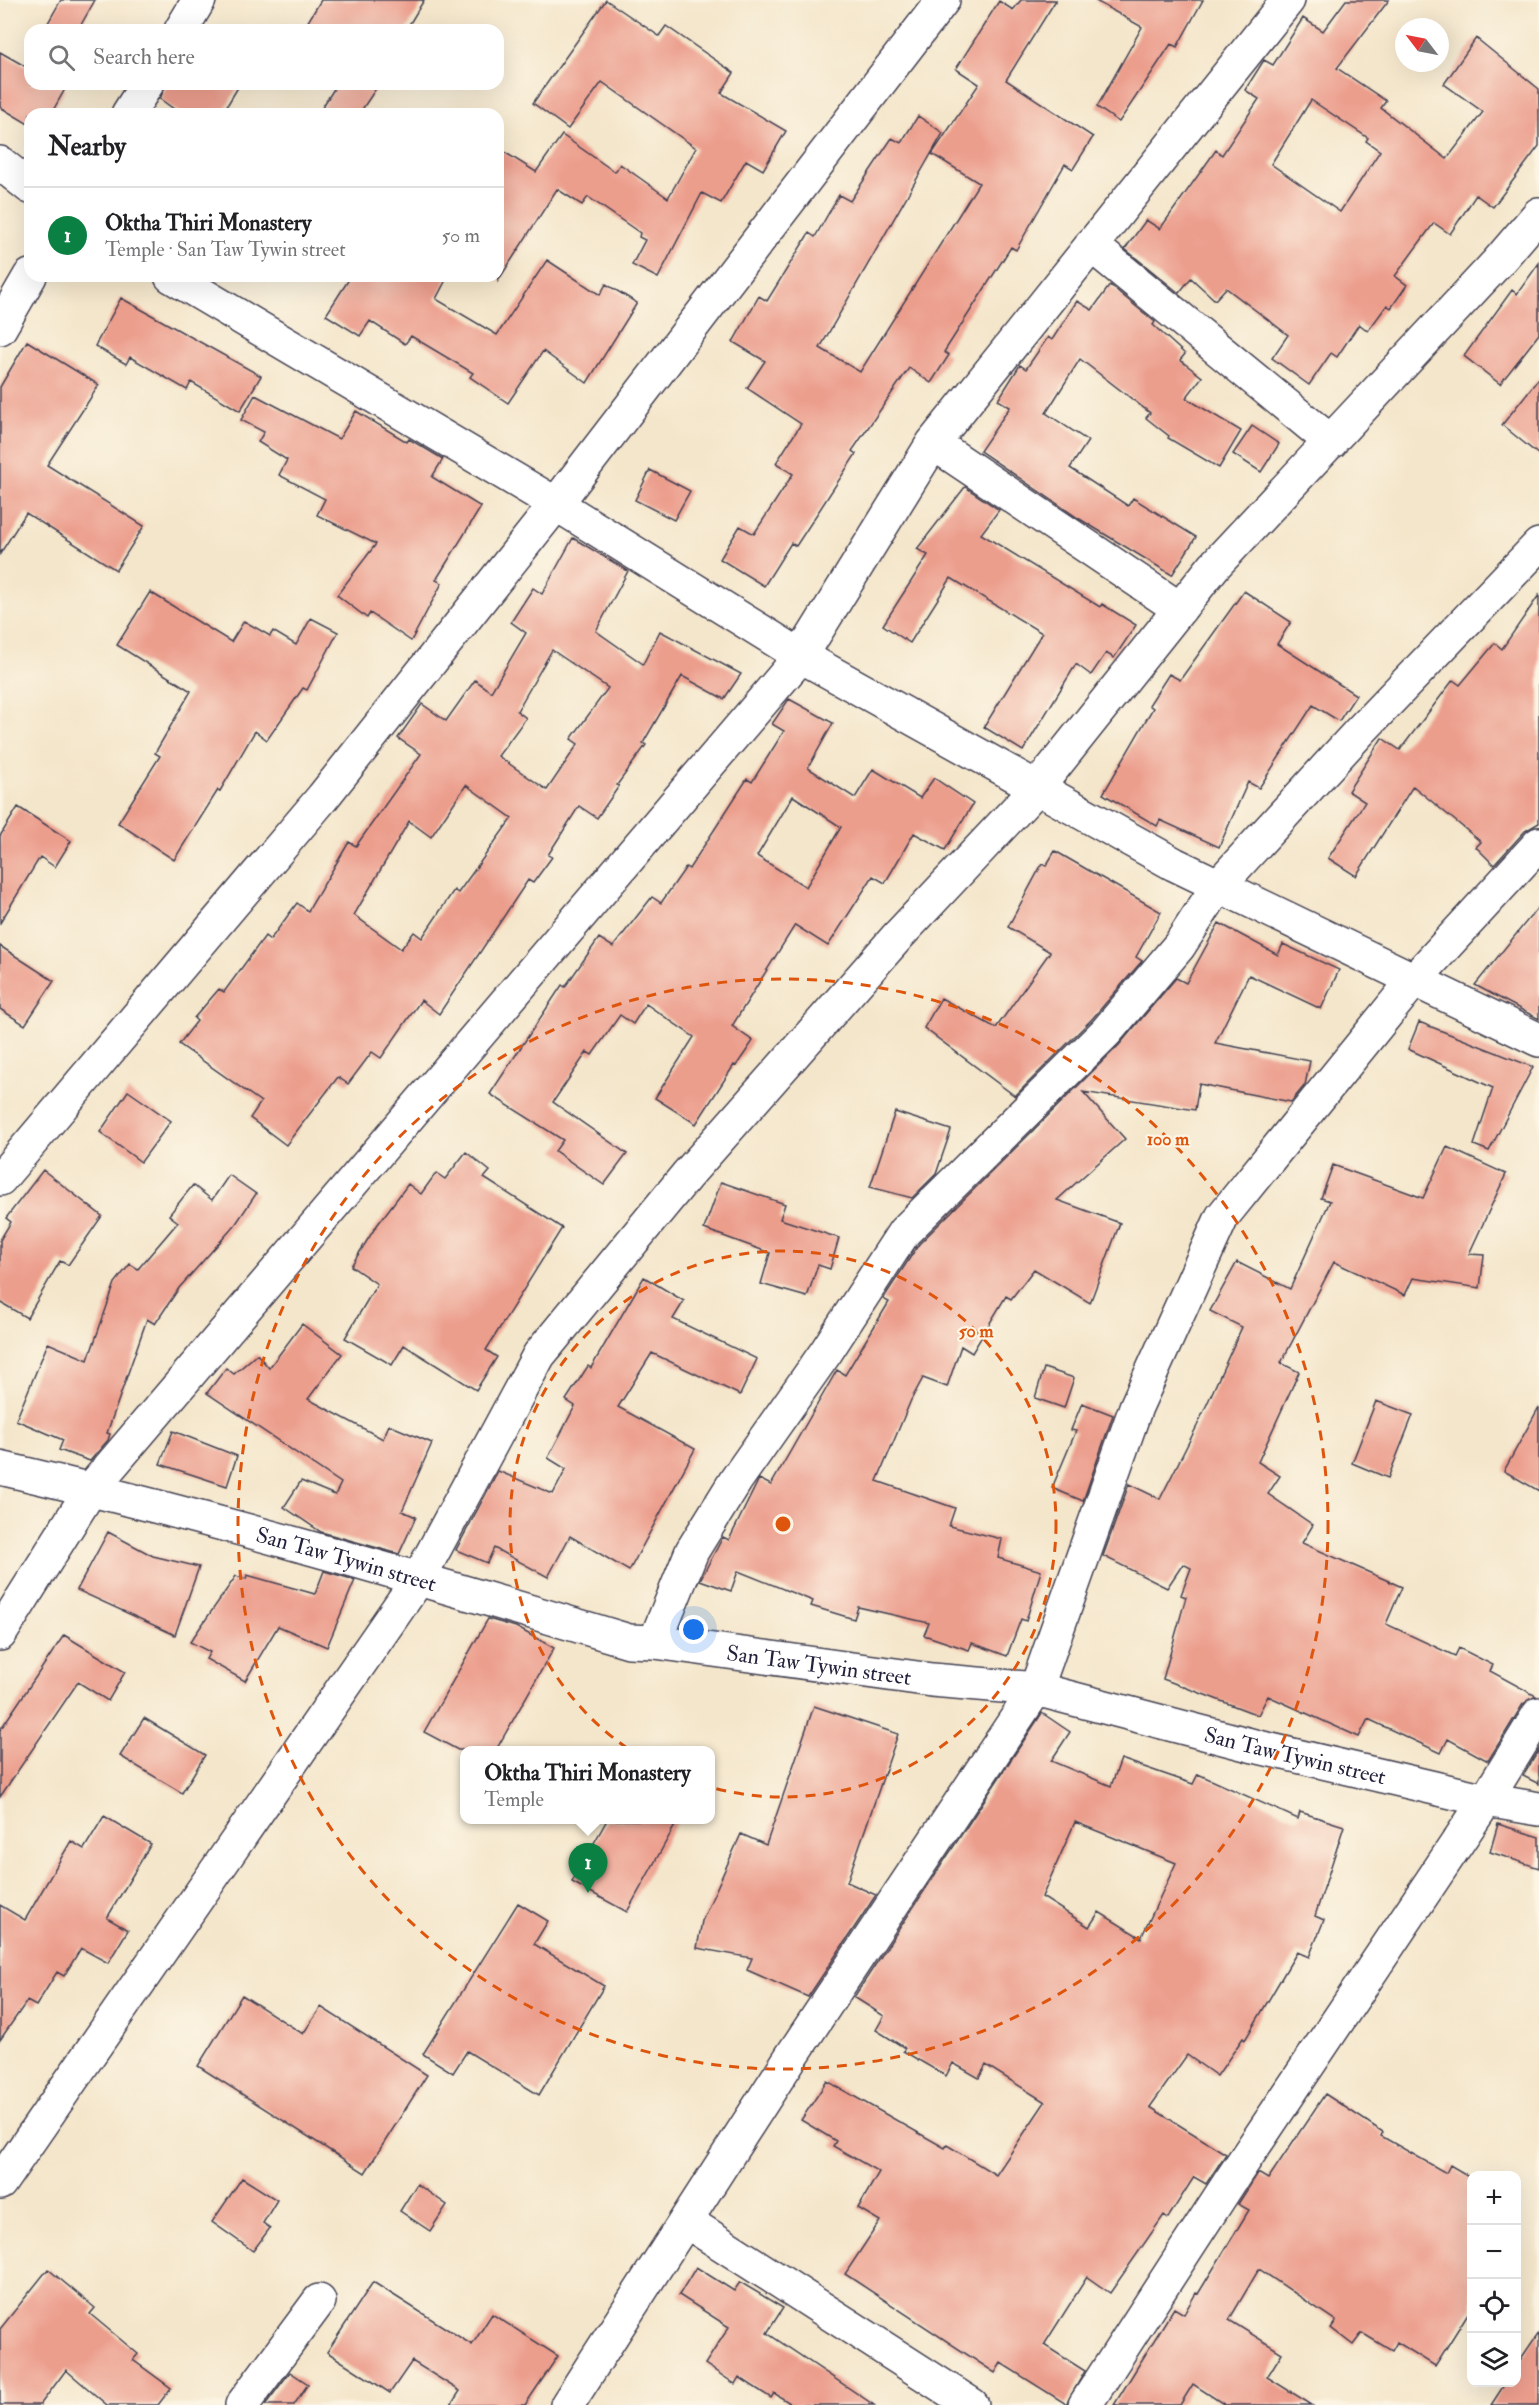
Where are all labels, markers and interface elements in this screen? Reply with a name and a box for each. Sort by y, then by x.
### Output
north arrow [1395,18,1449,72]
search box [24,24,504,90]
icon: search [45,41,78,74]
text: Search here [93,43,195,71]
text: Nearby [48,131,126,163]
text: Oktha Thiri Monastery [105,209,311,237]
text: 1 [64,223,71,248]
text: 50 m [441,223,480,248]
text: Temple · San Taw Tywin street [105,237,346,262]
text: 100 m [1147,1128,1190,1151]
text: 50 m [959,1320,994,1343]
centre of rings [773,1514,793,1534]
street label: San Taw Tywin street [253,1521,439,1598]
your location [679,1615,708,1644]
street label: San Taw Tywin street [725,1639,913,1692]
street label: San Taw Tywin street [1201,1721,1389,1791]
popup [460,1746,715,1824]
text: Oktha Thiri Monastery [484,1759,691,1787]
text: Temple [484,1787,544,1812]
pin: 1 [568,1844,608,1893]
map controls [1467,2171,1521,2387]
button: + [1467,2171,1521,2225]
button: − [1467,2225,1521,2279]
button: locate [1467,2279,1521,2333]
button: layers [1467,2333,1521,2387]

